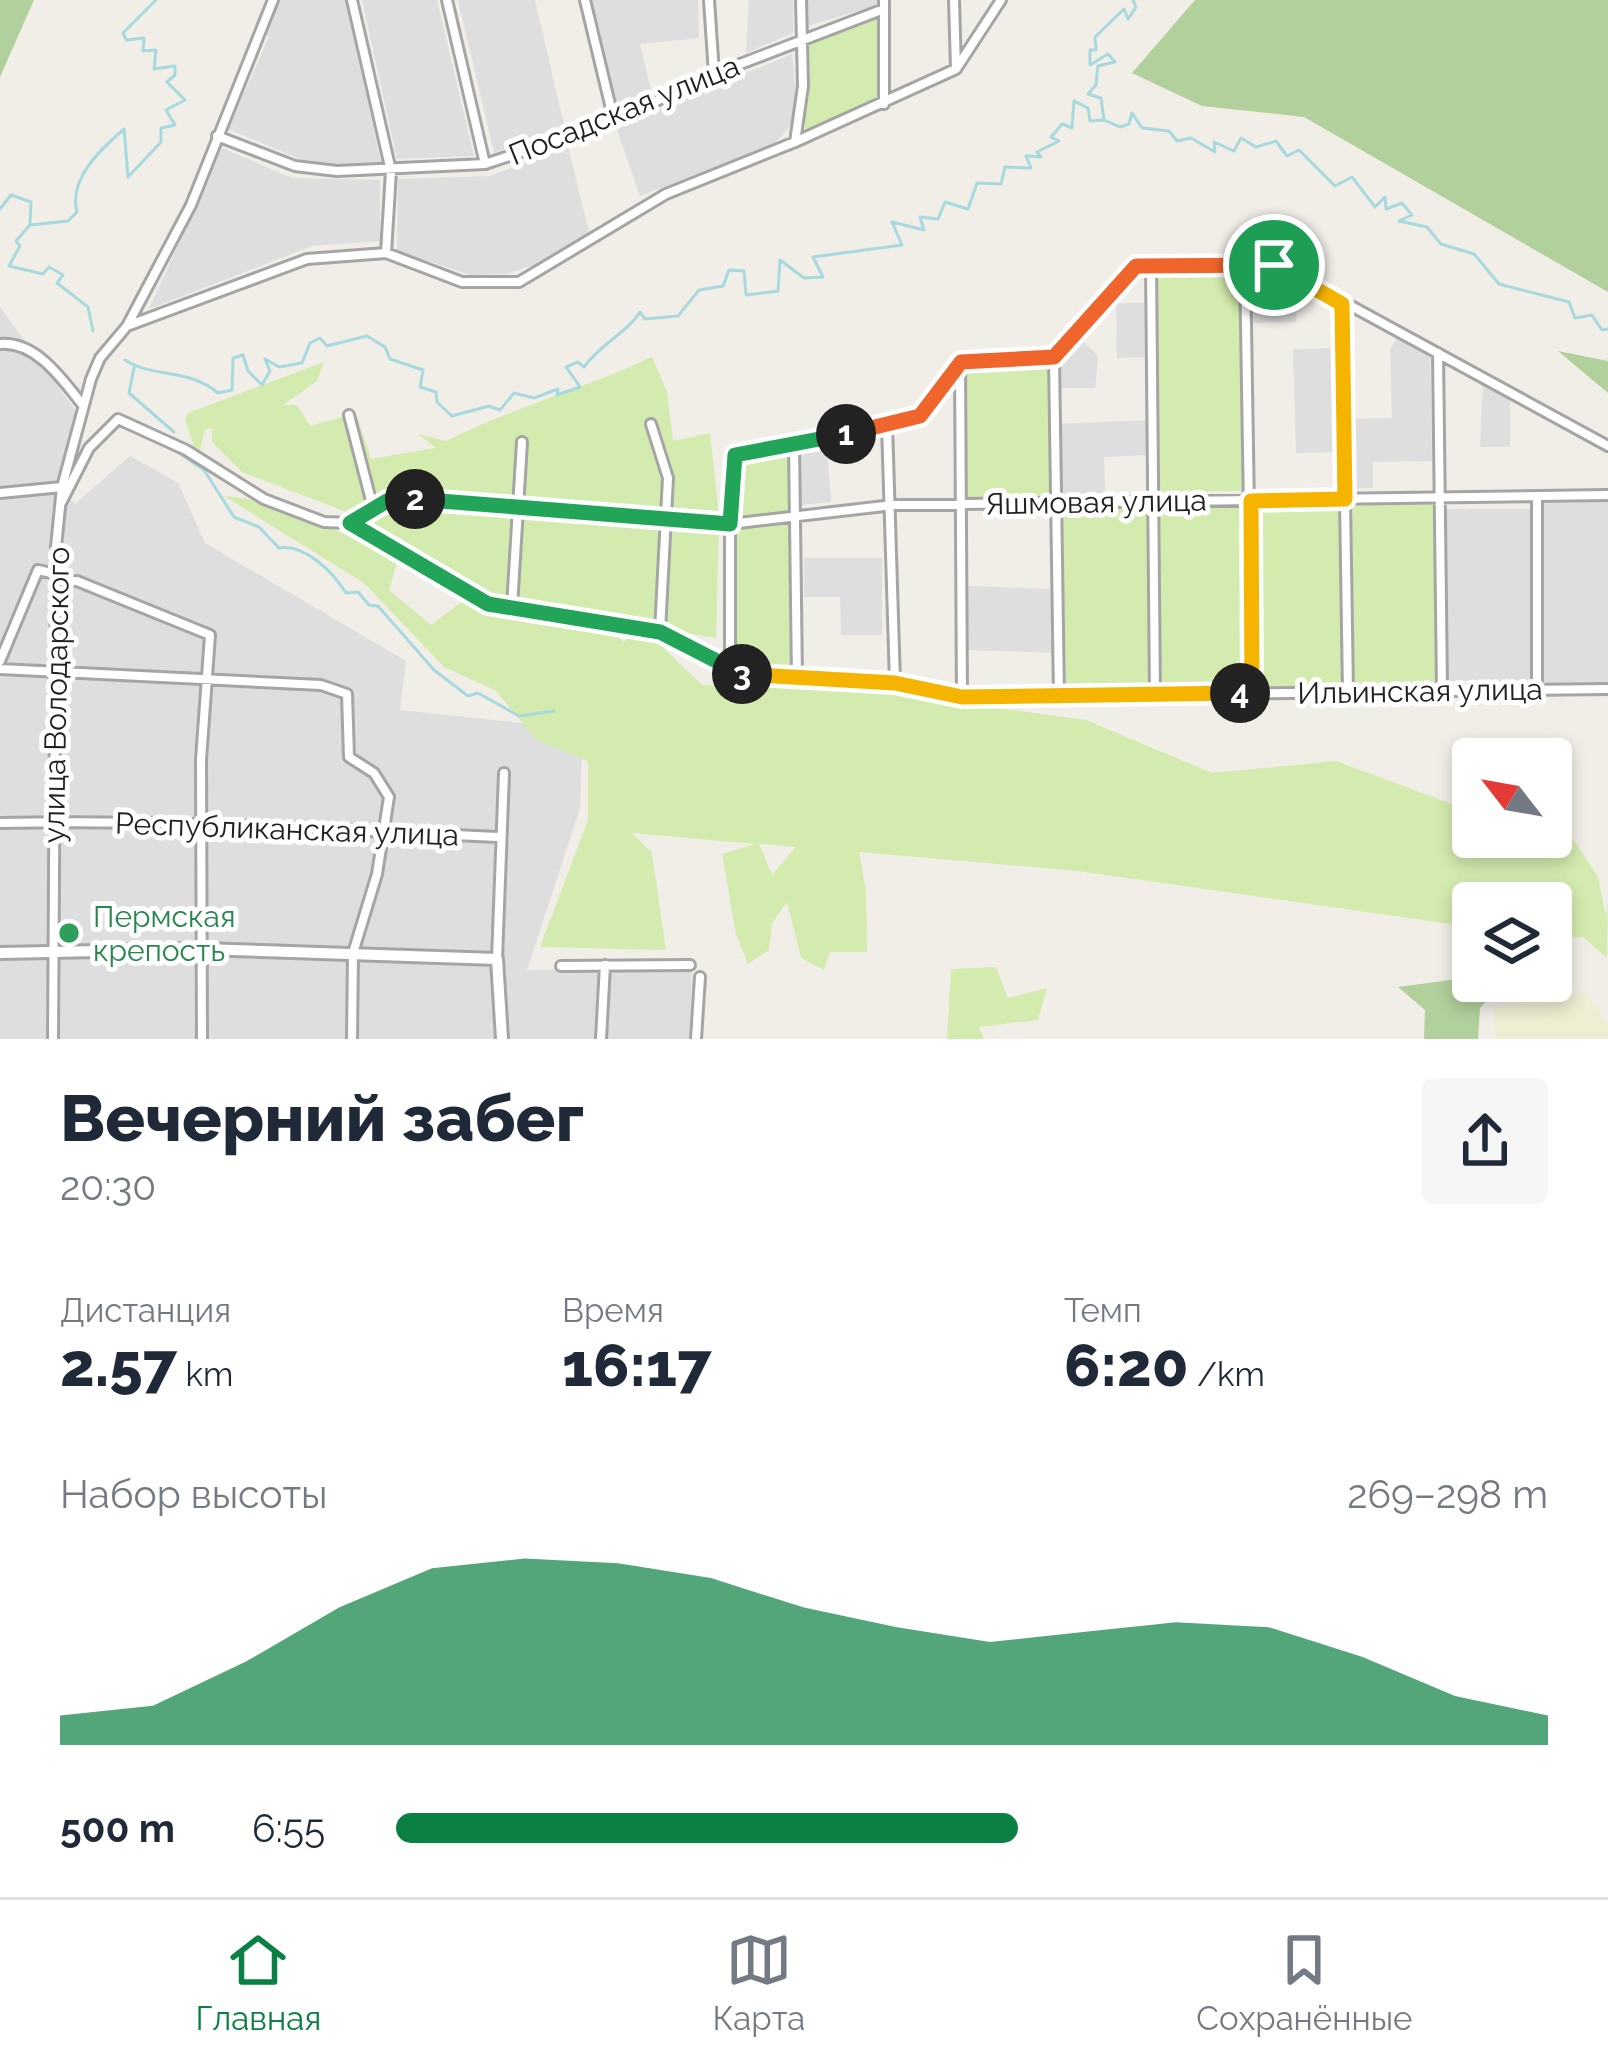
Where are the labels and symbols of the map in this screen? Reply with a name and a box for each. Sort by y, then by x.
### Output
street label: Посадская улица [504,48,744,172]
pin [1223,214,1325,316]
pin: 1 [816,404,876,464]
pin: 2 [385,469,445,529]
street label: Яшмовая улица [985,483,1207,521]
street label: улица Володарского [36,546,76,844]
pin: 3 [712,644,772,704]
pin: 4 [1210,663,1270,723]
street label: Ильинская улица [1297,671,1543,711]
north arrow [1452,738,1572,858]
street label: Республиканская улица [114,806,460,852]
place label: Пермская крепость [93,899,235,968]
marker: Пермская крепость [56,920,82,946]

